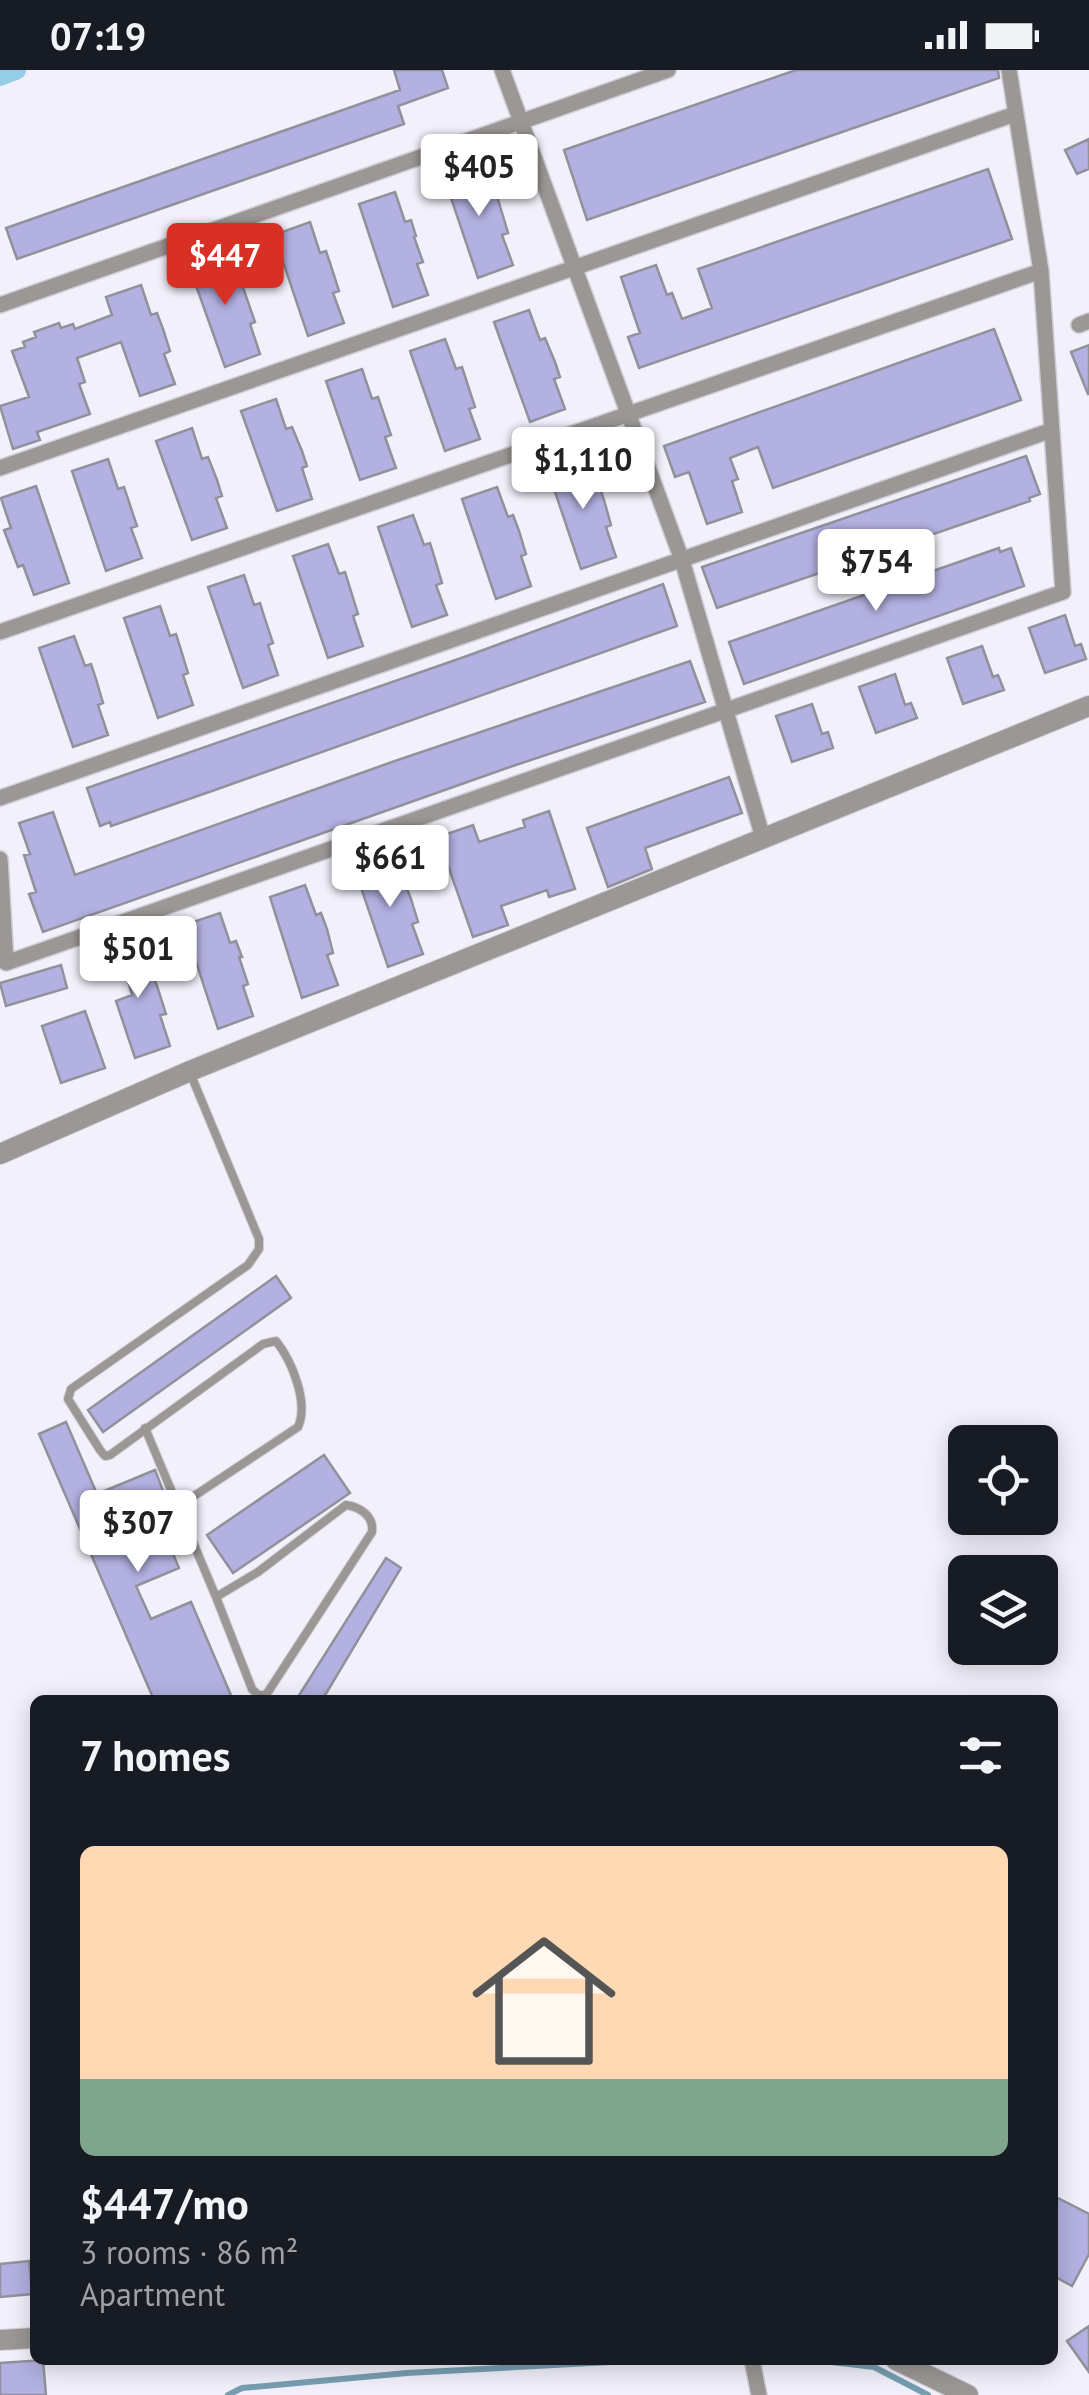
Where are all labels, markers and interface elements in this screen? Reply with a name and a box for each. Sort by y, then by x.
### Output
text: 07:19 [50,11,146,60]
pin: $405 [420,134,538,219]
text: $405 [443,145,515,187]
pin: $447 [166,223,284,308]
text: $447 [189,234,261,276]
pin: $1,110 [502,427,664,512]
text: $1,110 [534,438,632,480]
pin: $754 [817,529,935,614]
text: $754 [840,540,912,582]
pin: $661 [331,825,449,910]
text: $661 [354,836,426,878]
pin: $501 [79,916,197,1001]
text: $501 [102,927,174,969]
map controls [948,1425,1058,1665]
button: locate [948,1425,1058,1535]
pin: $307 [79,1490,197,1575]
text: $307 [102,1501,174,1543]
button: layers [948,1555,1058,1665]
text: 7 homes [80,1728,231,1783]
icon: filters [953,1728,1008,1783]
icon: home [454,1911,634,2091]
text: $447/mo [80,2176,249,2231]
text: 3 rooms · 86 m² [80,2231,298,2273]
text: Apartment [80,2273,225,2315]

